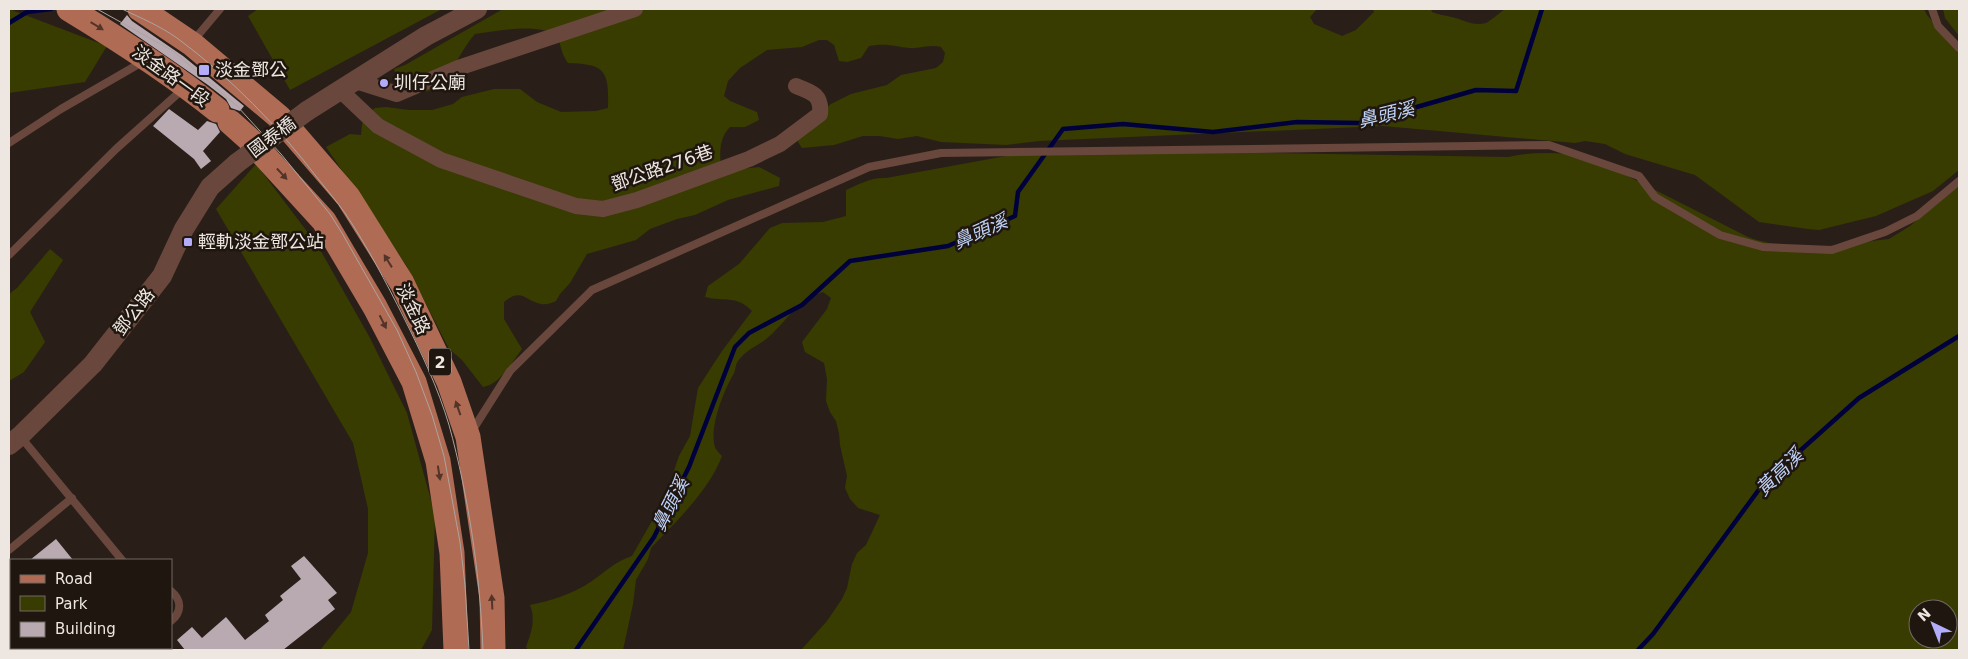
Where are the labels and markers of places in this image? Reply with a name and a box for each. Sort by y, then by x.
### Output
place label: 淡金鄧公 [215,59,287,80]
marker: 淡金鄧公 [197,63,211,77]
place label: 圳仔公廟 [394,72,466,93]
marker: 圳仔公廟 [378,77,390,89]
place label: 輕軌淡金鄧公站 [198,231,324,252]
marker: 輕軌淡金鄧公站 [182,236,194,248]

